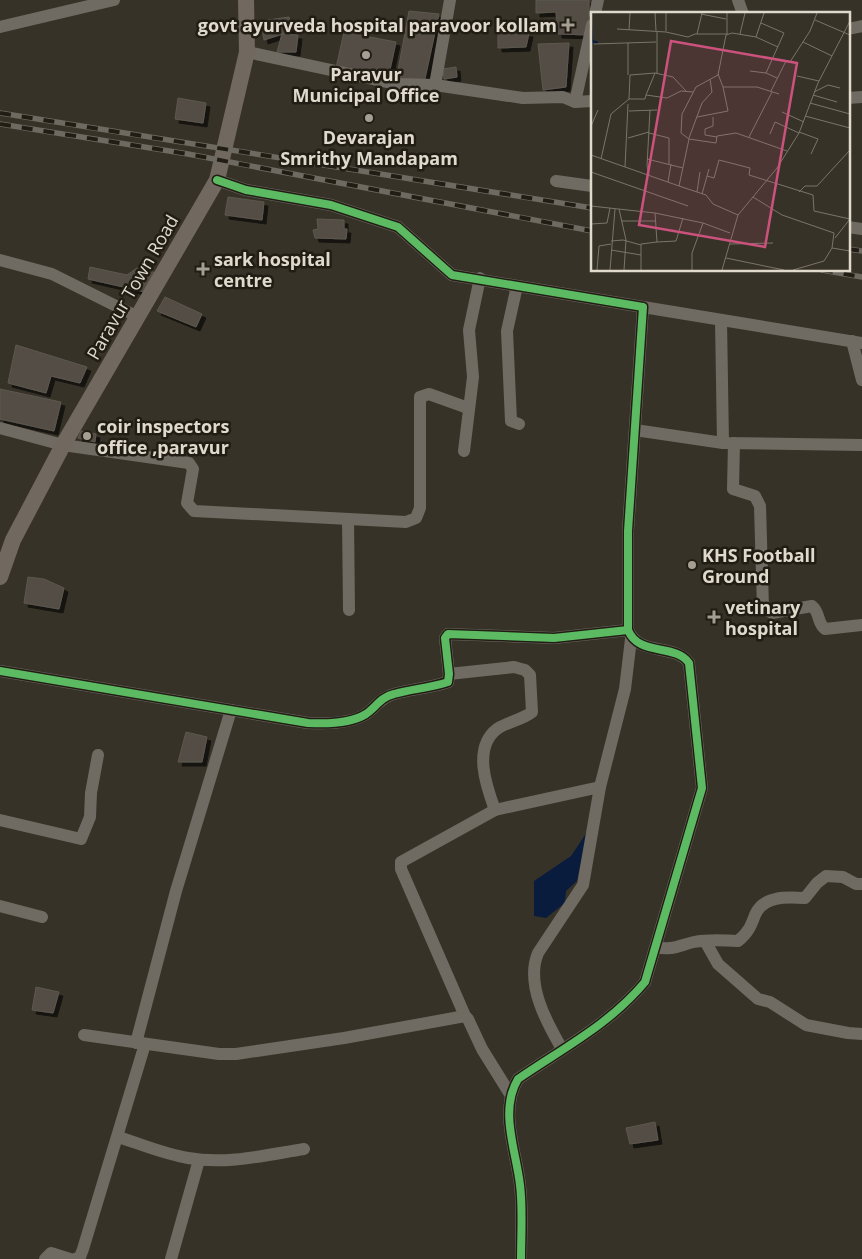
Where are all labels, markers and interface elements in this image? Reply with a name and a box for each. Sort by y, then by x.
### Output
inset map [591,12,850,271]
place label: govt ayurveda hospital paravoor kollam [198,13,557,37]
marker: govt ayurveda hospital paravoor kollam [561,18,575,32]
marker: Paravur Municipal Office [360,49,372,61]
place label: Paravur Municipal Office [293,62,439,107]
marker: Devarajan Smrithy Mandapam [363,112,375,124]
place label: Devarajan Smrithy Mandapam [280,125,458,170]
street label: Paravur Town Road [81,210,183,364]
place label: sark hospital centre [214,247,331,292]
marker: sark hospital centre [196,262,210,276]
place label: coir inspectors office ,paravur [97,414,229,459]
marker: coir inspectors office ,paravur [81,430,93,442]
place label: KHS Football Ground [702,543,816,588]
marker: KHS Football Ground [686,559,698,571]
place label: vetinary hospital [725,595,801,640]
marker: vetinary hospital [707,610,721,624]

